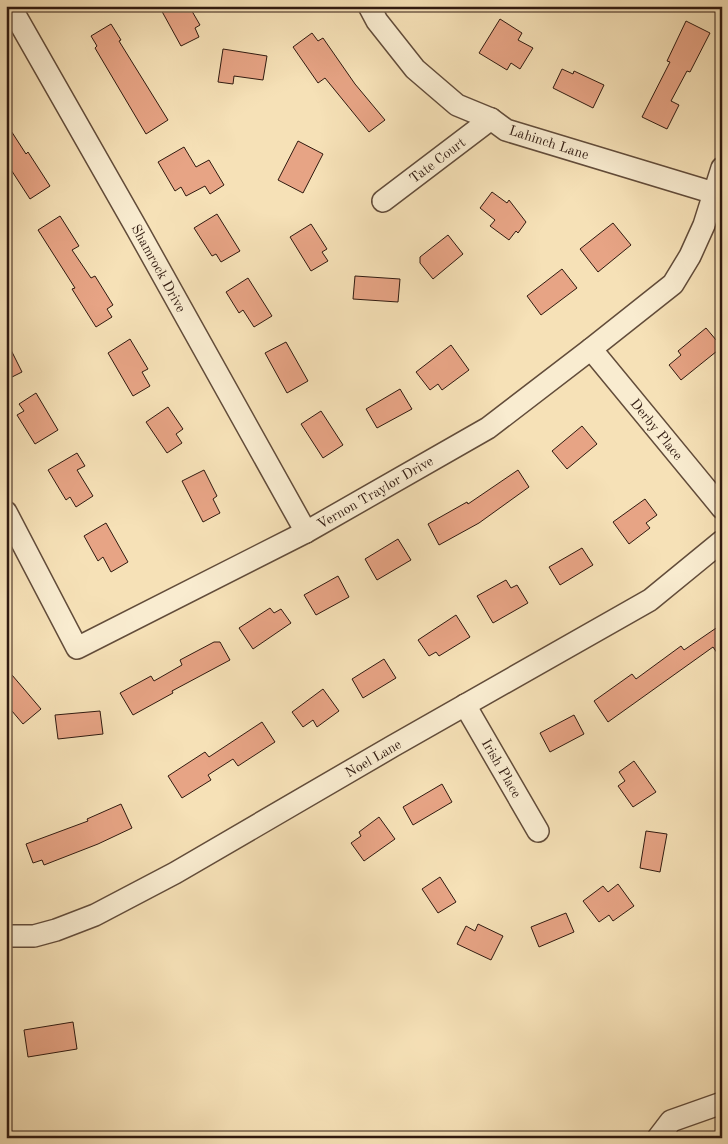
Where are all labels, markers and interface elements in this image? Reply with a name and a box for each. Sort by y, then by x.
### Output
street label: Lahinch Lane [507,123,590,162]
street label: Tate Court [407,135,468,186]
street label: Shamrock Drive [128,222,188,315]
street label: Derby Place [627,396,685,463]
street label: Vernon Traylor Drive [315,454,436,532]
street label: Noel Lane [343,737,404,780]
street label: Irish Place [479,737,524,800]

